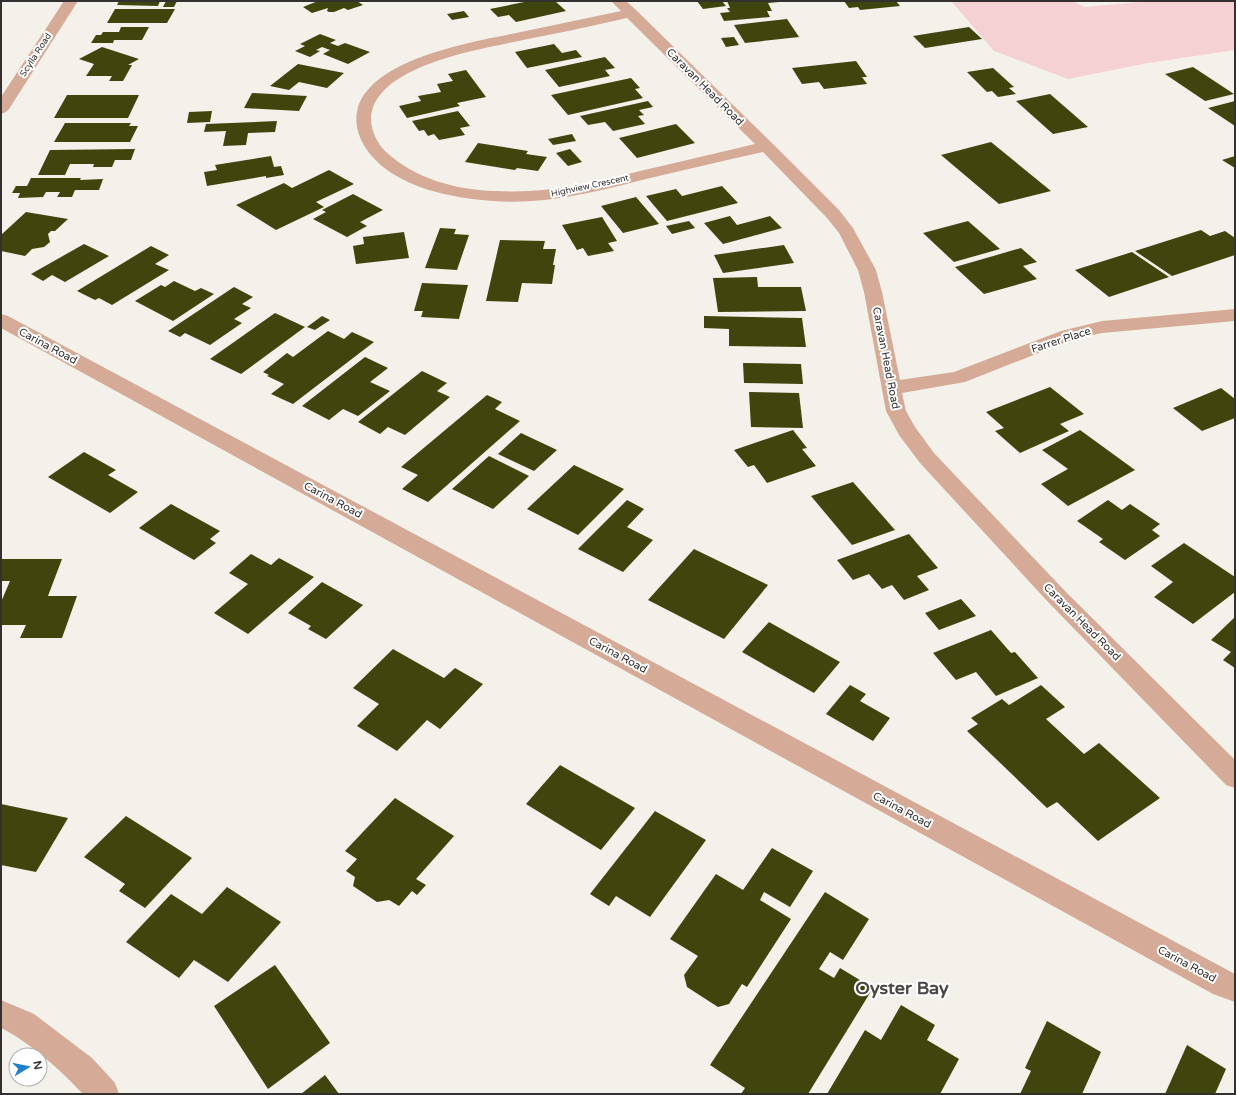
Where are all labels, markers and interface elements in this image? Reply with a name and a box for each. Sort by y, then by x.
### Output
street label: Scylla Road [18,31,54,79]
street label: Caravan Head Road [664,46,746,128]
street label: Highview Crescent [550,172,630,200]
street label: Caravan Head Road [870,306,902,410]
street label: Farrer Place [1030,324,1092,356]
street label: Carina Road [17,325,79,367]
street label: Carina Road [302,479,364,521]
street label: Caravan Head Road [1041,581,1123,663]
street label: Carina Road [587,634,649,676]
street label: Carina Road [871,789,933,831]
street label: Carina Road [1156,943,1218,985]
district label: Oyster Bay [855,977,949,999]
north arrow [8,1047,48,1087]
text: N [30,1060,45,1071]

